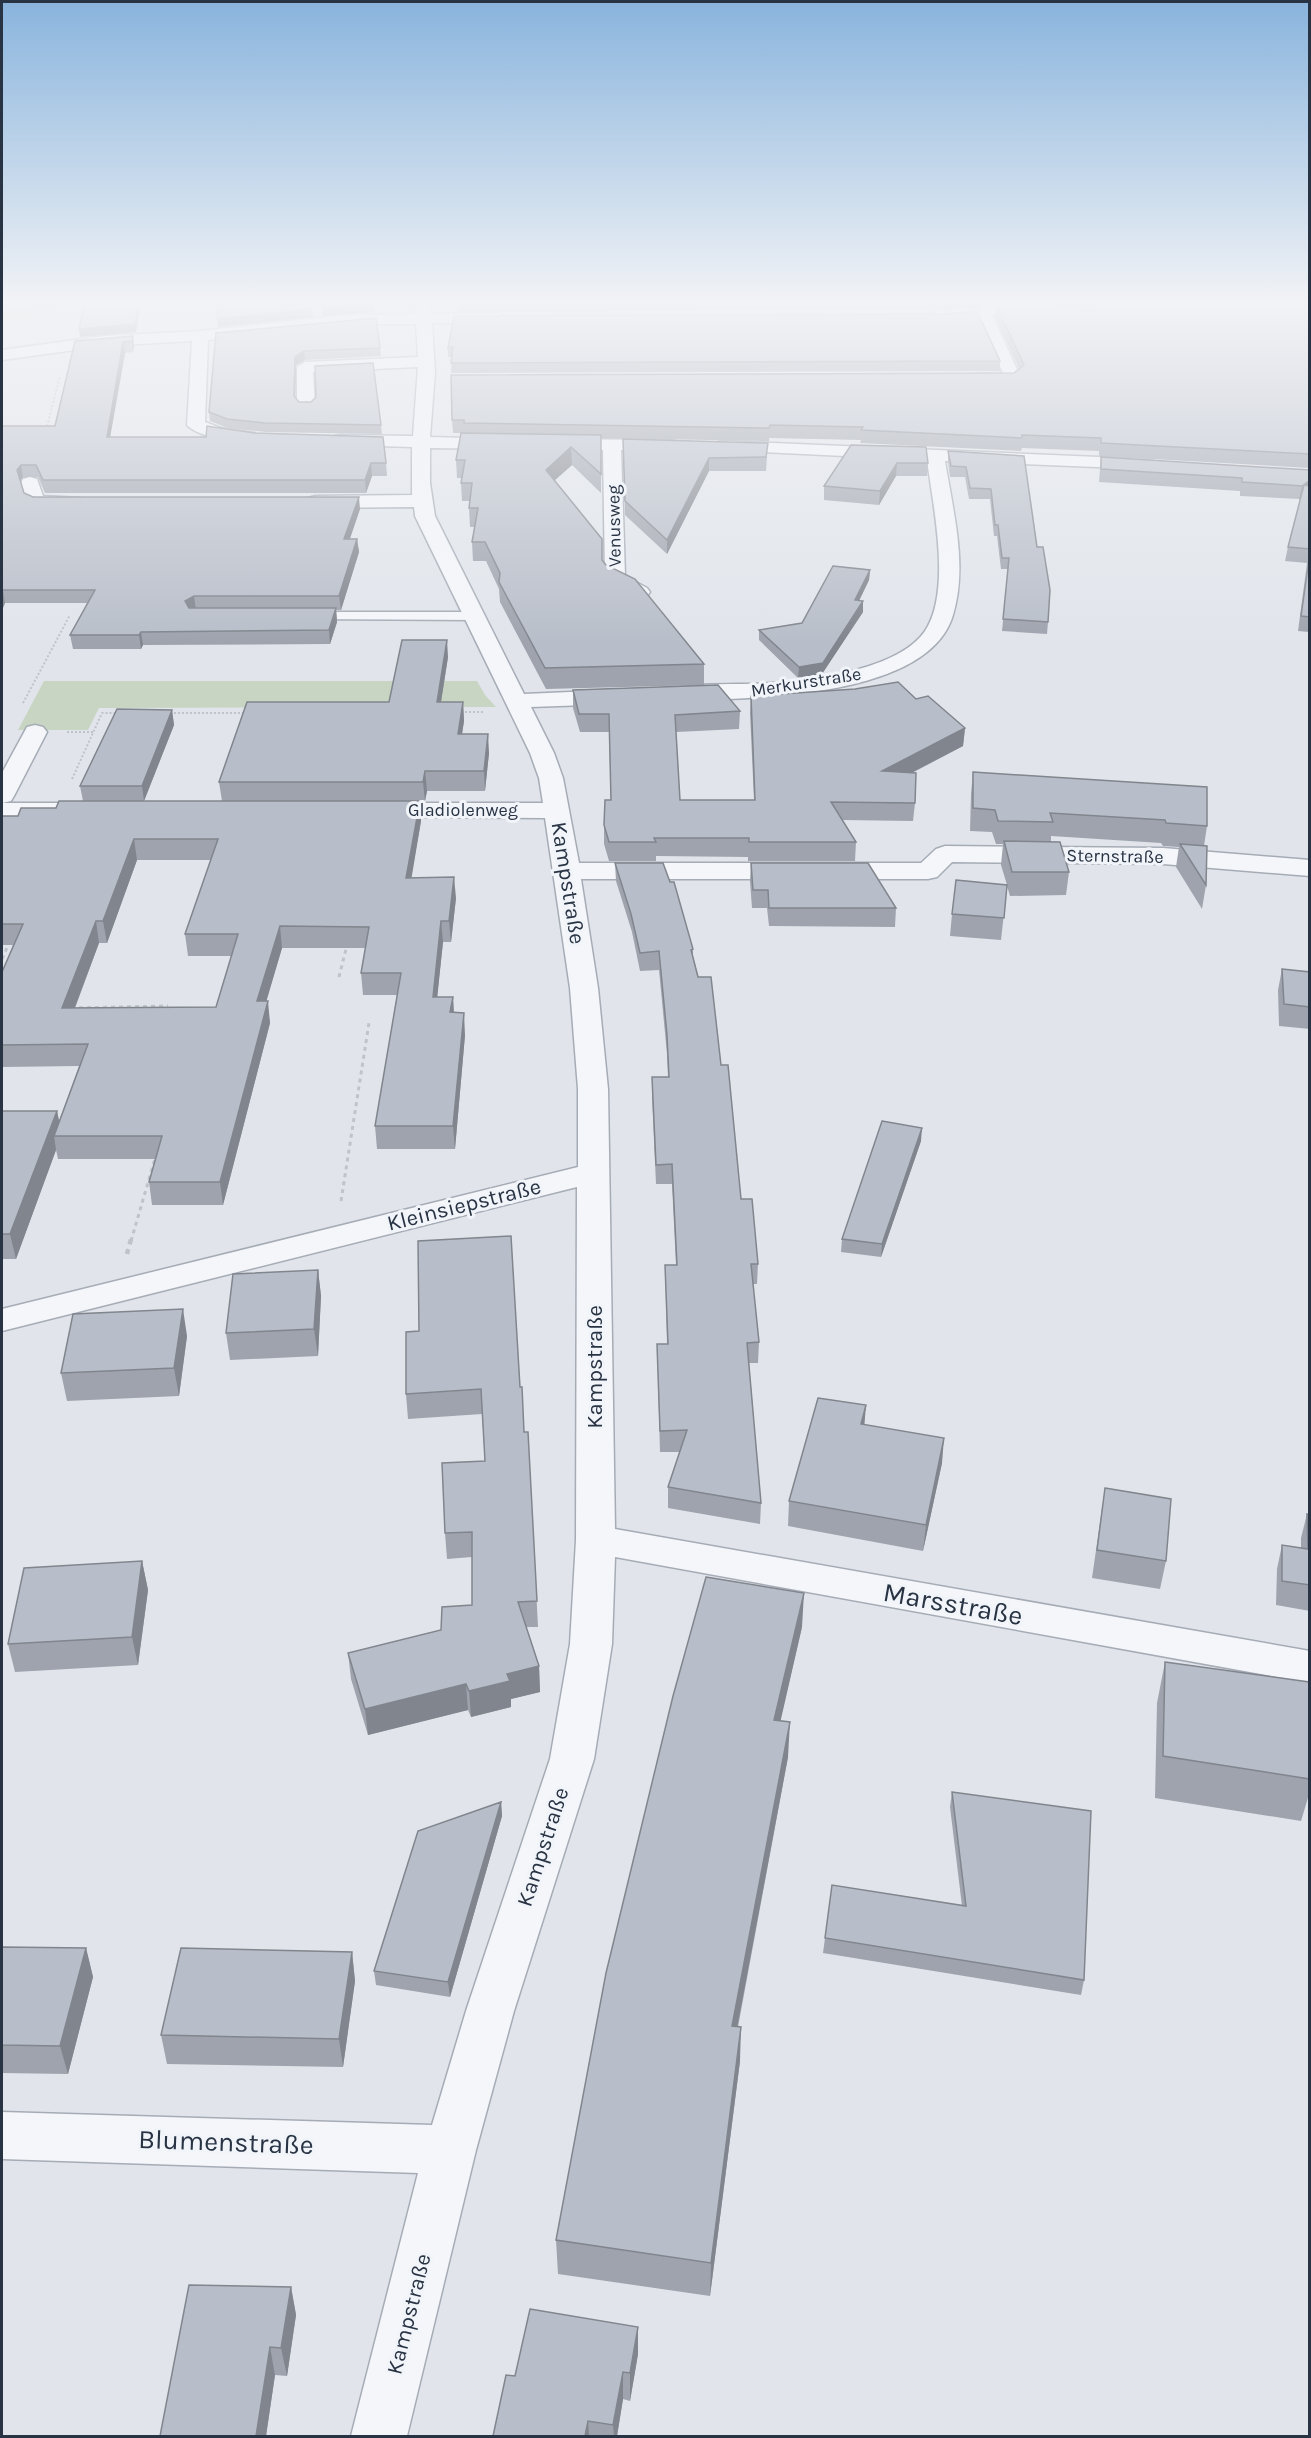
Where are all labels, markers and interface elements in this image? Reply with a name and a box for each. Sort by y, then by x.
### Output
street label: Venusweg [602,485,626,567]
street label: Merkurstraße [749,662,863,702]
street label: Gladiolenweg [408,799,518,821]
street label: Kampstraße [545,820,591,946]
street label: Sternstraße [1066,844,1164,868]
street label: Kleinsiepstraße [384,1173,544,1237]
street label: Kampstraße [582,1305,608,1429]
street label: Marsstraße [881,1576,1025,1632]
street label: Kampstraße [512,1784,574,1910]
street label: Blumenstraße [138,2123,314,2161]
street label: Kampstraße [381,2251,437,2377]

